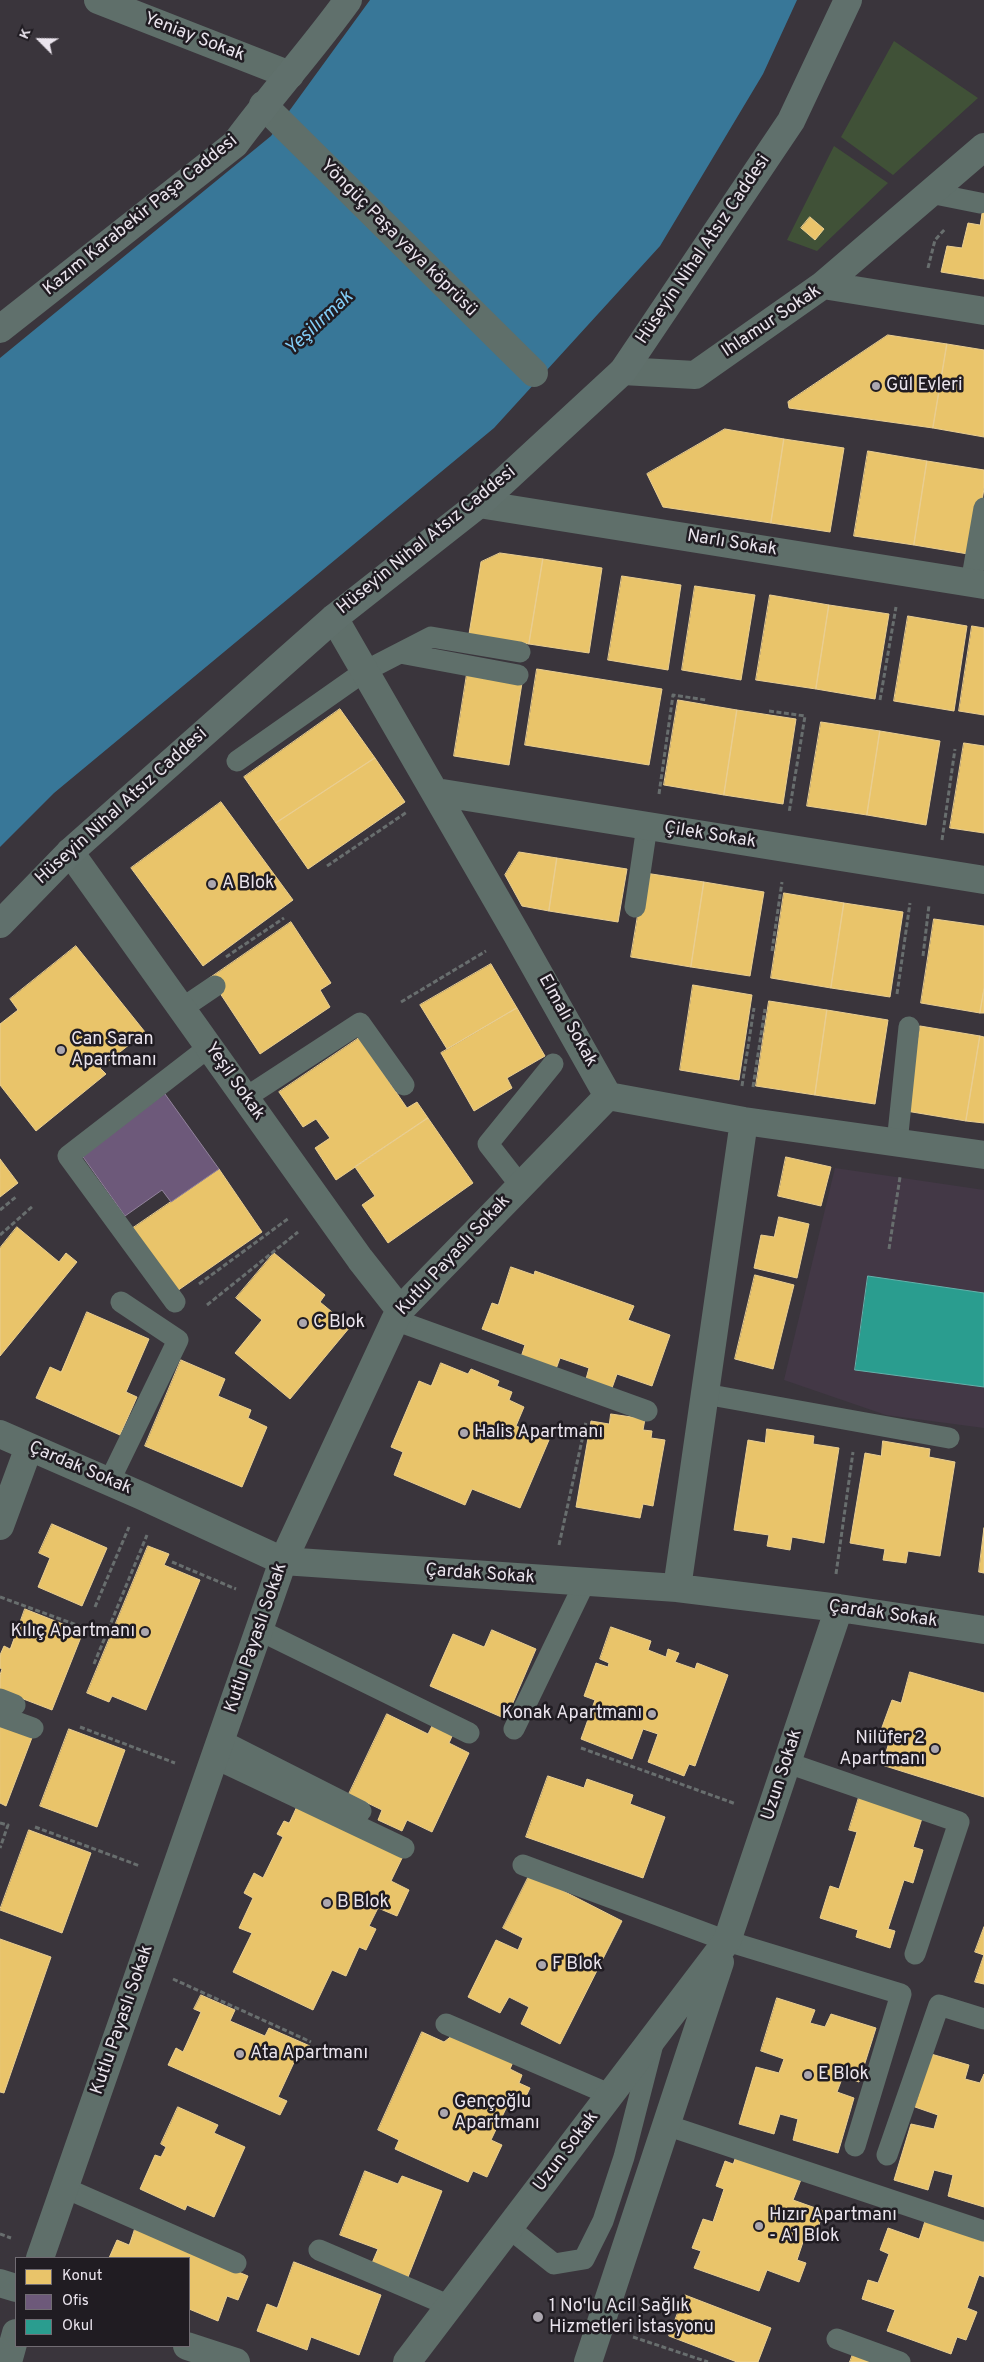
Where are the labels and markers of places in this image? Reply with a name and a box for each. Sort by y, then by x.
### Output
place label: Gül Evleri [886,375,963,397]
marker: Gül Evleri [870,380,882,392]
place label: A Blok [222,873,275,895]
marker: A Blok [206,878,218,890]
place label: Can Saran Apartmanı [71,1029,157,1072]
marker: Can Saran Apartmanı [55,1044,67,1056]
place label: C Blok [313,1312,365,1334]
marker: C Blok [297,1317,309,1329]
place label: Halis Apartmanı [474,1422,603,1444]
marker: Halis Apartmanı [458,1427,470,1439]
place label: Kılıç Apartmanı [10,1621,135,1643]
marker: Kılıç Apartmanı [139,1626,151,1638]
place label: Konak Apartmanı [501,1703,642,1725]
marker: Konak Apartmanı [646,1708,658,1720]
place label: Nilüfer 2 Apartmanı [839,1728,925,1770]
marker: Nilüfer 2 Apartmanı [929,1743,941,1755]
place label: B Blok [337,1892,389,1914]
marker: B Blok [321,1897,333,1909]
place label: F Blok [552,1954,602,1976]
marker: F Blok [536,1959,548,1971]
place label: Ata Apartmanı [250,2043,368,2065]
marker: Ata Apartmanı [234,2048,246,2060]
place label: E Blok [818,2064,869,2086]
marker: E Blok [802,2069,814,2081]
place label: Gençoğlu Apartmanı [454,2092,540,2134]
marker: Gençoğlu Apartmanı [438,2107,450,2119]
place label: Hızır Apartmanı - A1 Blok [769,2205,897,2248]
marker: Hızır Apartmanı - A1 Blok [753,2220,765,2232]
place label: 1 No'lu Acil Sağlık Hizmetleri İstasyonu [549,2296,714,2338]
marker: 1 No'lu Acil Sağlık Hizmetleri İstasyonu [531,2310,545,2324]

